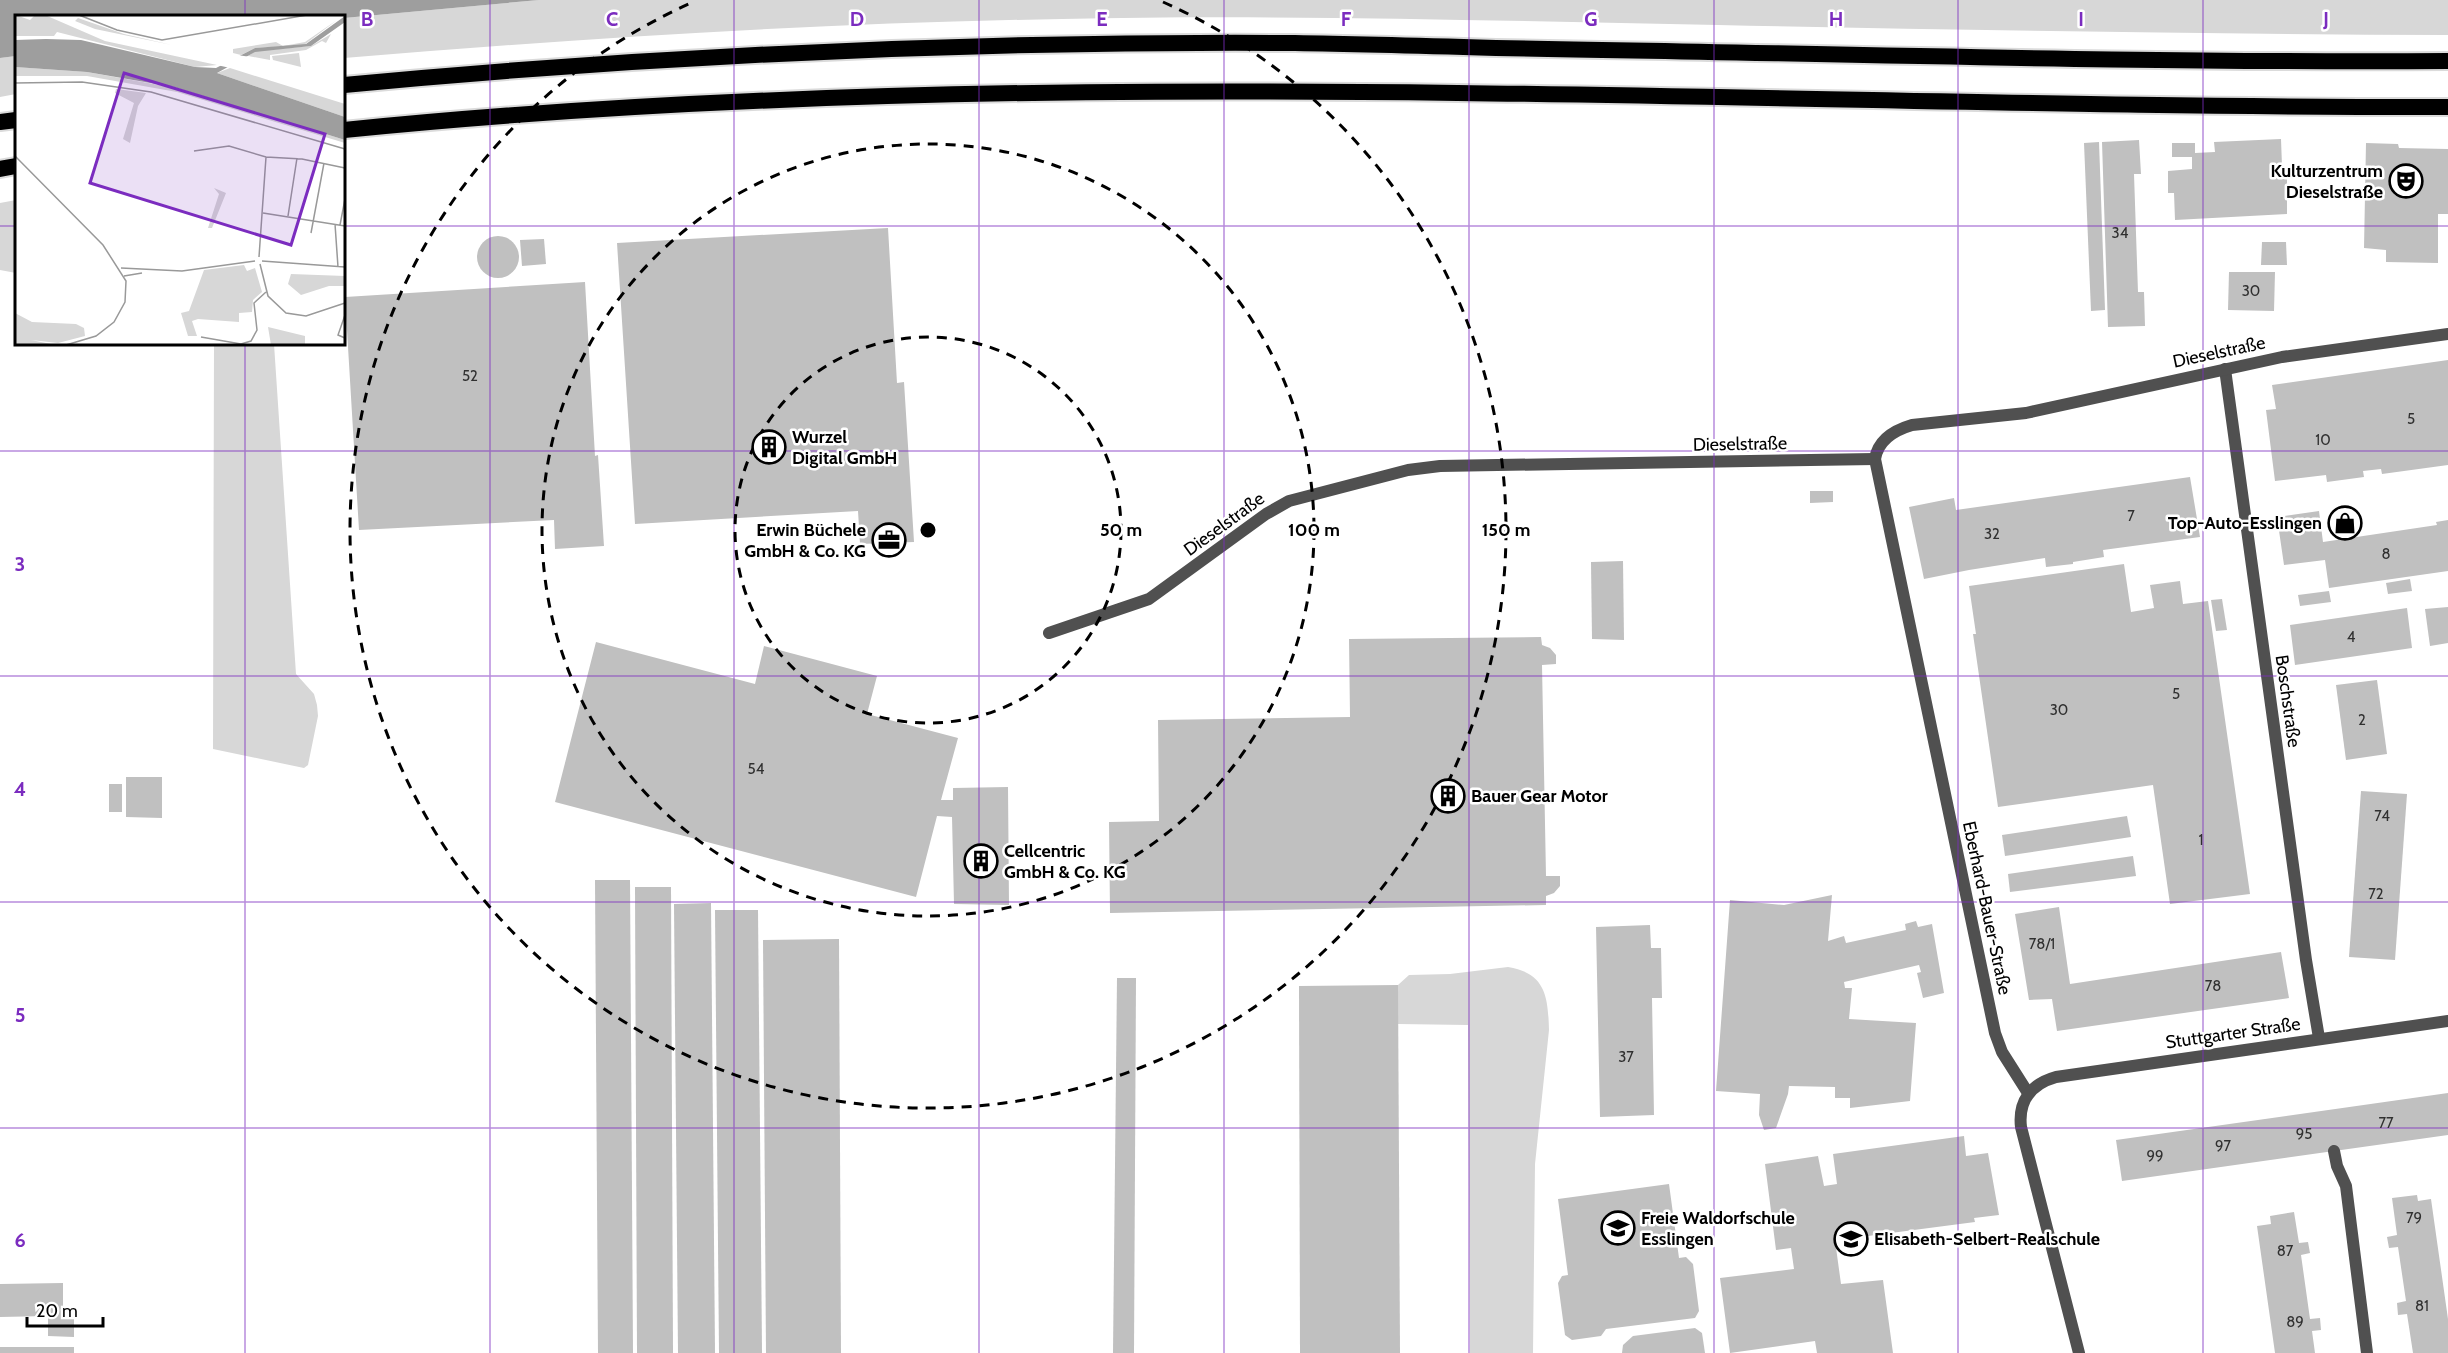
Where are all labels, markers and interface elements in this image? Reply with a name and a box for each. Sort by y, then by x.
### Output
text: B [361,7,373,31]
text: C [606,7,618,31]
text: D [850,7,864,31]
text: E [1096,7,1108,31]
text: F [1341,7,1352,31]
text: G [1584,7,1598,31]
text: H [1829,7,1843,31]
text: I [2078,7,2084,31]
text: J [2322,7,2329,31]
inset map [15,15,345,345]
place label: Kulturzentrum Dieselstraße [2270,160,2383,203]
theatre icon: Kulturzentrum Dieselstraße [2388,163,2424,199]
house number: 34 [2112,224,2129,242]
house number: 30 [2242,282,2260,300]
street label: Dieselstraße [2171,331,2267,373]
house number: 52 [462,367,478,385]
house number: 5 [2407,410,2415,428]
place label: Wurzel Digital GmbH [792,426,897,469]
building icon: Wurzel Digital GmbH [751,429,787,465]
house number: 10 [2315,431,2331,449]
street label: Dieselstraße [1693,432,1787,456]
street label: Dieselstraße [1179,487,1269,561]
shop icon: Top-Auto-Esslingen [2327,505,2363,541]
house number: 7 [2127,507,2135,525]
place label: Top-Auto-Esslingen [2168,512,2322,534]
place label: Erwin Büchele GmbH & Co. KG [744,519,866,562]
text: 50 m [1100,519,1142,541]
text: 100 m [1288,519,1340,541]
text: 150 m [1482,519,1530,541]
centre of rings [918,520,938,540]
office icon: Erwin Büchele GmbH & Co. KG [871,522,907,558]
house number: 32 [1984,525,2000,543]
house number: 8 [2381,545,2391,563]
text: 3 [15,552,25,576]
house number: 4 [2347,628,2356,646]
street label: Boschstraße [2271,653,2305,749]
house number: 5 [2172,685,2180,703]
house number: 30 [2050,701,2068,719]
house number: 2 [2358,711,2366,729]
house number: 54 [748,760,765,778]
text: 4 [14,777,26,801]
building icon: Bauer Gear Motor [1430,778,1466,814]
place label: Bauer Gear Motor [1471,785,1608,807]
house number: 74 [2374,807,2390,825]
street label: Eberhard-Bauer-Straße [1958,819,2016,997]
house number: 1 [2199,831,2203,849]
place label: Cellcentric GmbH & Co. KG [1004,840,1126,883]
building icon: Cellcentric GmbH & Co. KG [963,843,999,879]
house number: 72 [2368,885,2384,903]
house number: 78/1 [2029,935,2055,953]
house number: 78 [2205,977,2221,995]
text: 5 [15,1003,25,1027]
street label: Stuttgarter Straße [2164,1013,2302,1053]
house number: 37 [1618,1048,1634,1066]
house number: 77 [2378,1114,2394,1132]
house number: 95 [2296,1125,2312,1143]
house number: 97 [2215,1137,2231,1155]
house number: 99 [2146,1147,2164,1165]
place label: Freie Waldorfschule Esslingen [1641,1207,1795,1250]
house number: 79 [2406,1209,2422,1227]
school or university icon: Freie Waldorfschule Esslingen [1600,1210,1636,1246]
school or university icon: Elisabeth-Selbert-Realschule [1833,1221,1869,1257]
text: 6 [14,1228,26,1252]
place label: Elisabeth-Selbert-Realschule [1874,1228,2100,1250]
house number: 87 [2277,1242,2294,1260]
scale bar [27,1290,104,1328]
house number: 81 [2415,1297,2429,1315]
text: 20 m [36,1300,78,1322]
house number: 89 [2286,1313,2304,1331]

